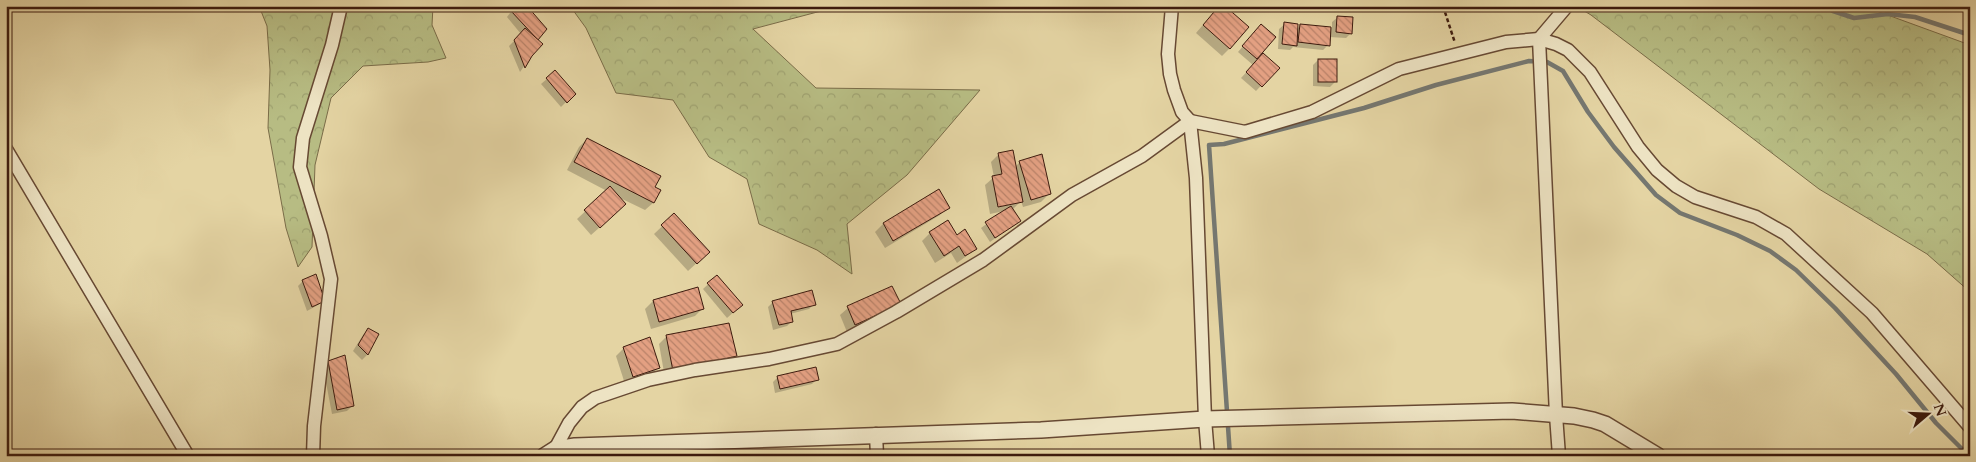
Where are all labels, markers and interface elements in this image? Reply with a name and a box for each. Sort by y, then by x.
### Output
north arrow [1904,390,1954,440]
text: N [1929,401,1951,419]

